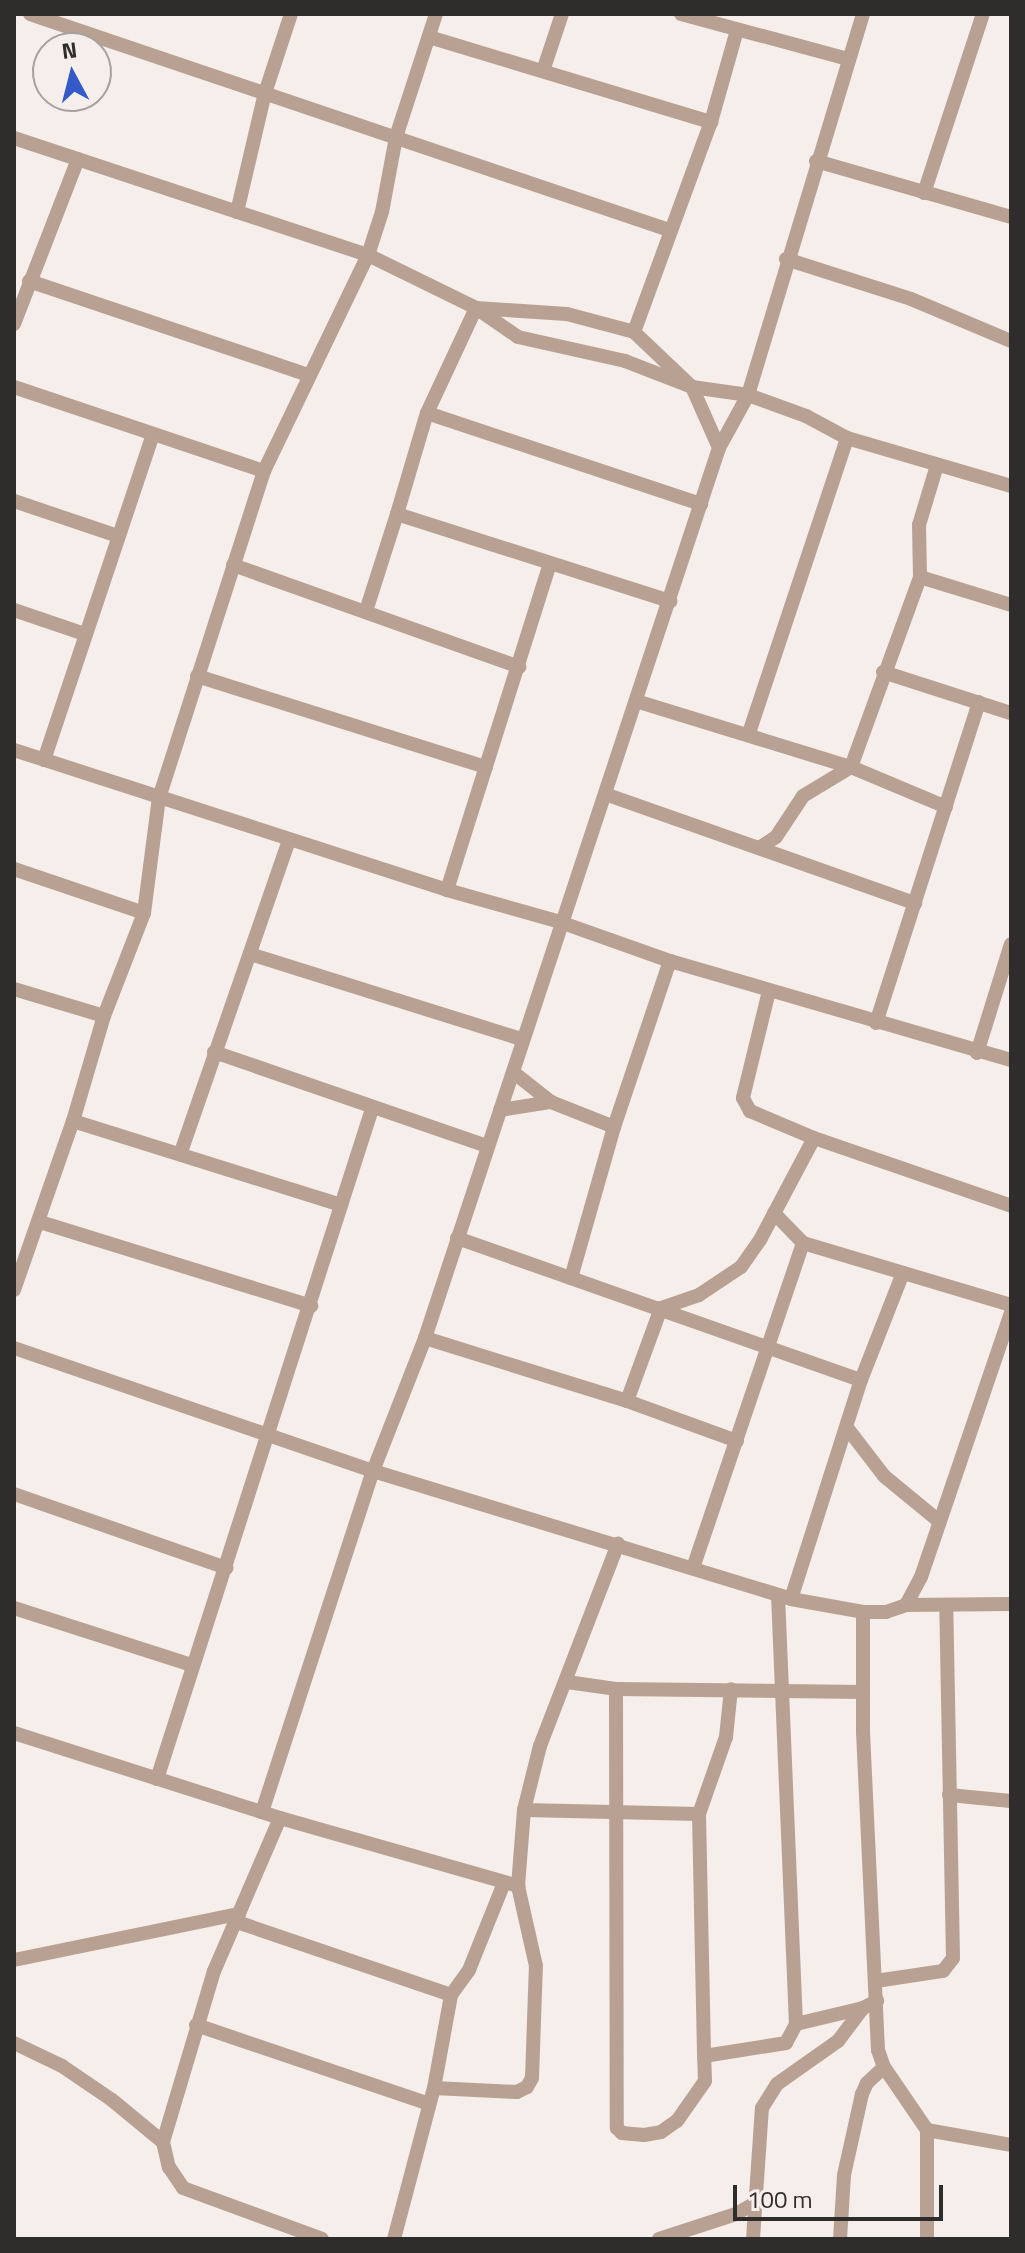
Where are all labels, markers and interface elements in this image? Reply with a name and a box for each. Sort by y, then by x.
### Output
north arrow [32,32,112,112]
text: N [60,32,79,68]
scale bar [737,2169,947,2219]
text: 100 m [747,2181,813,2217]

